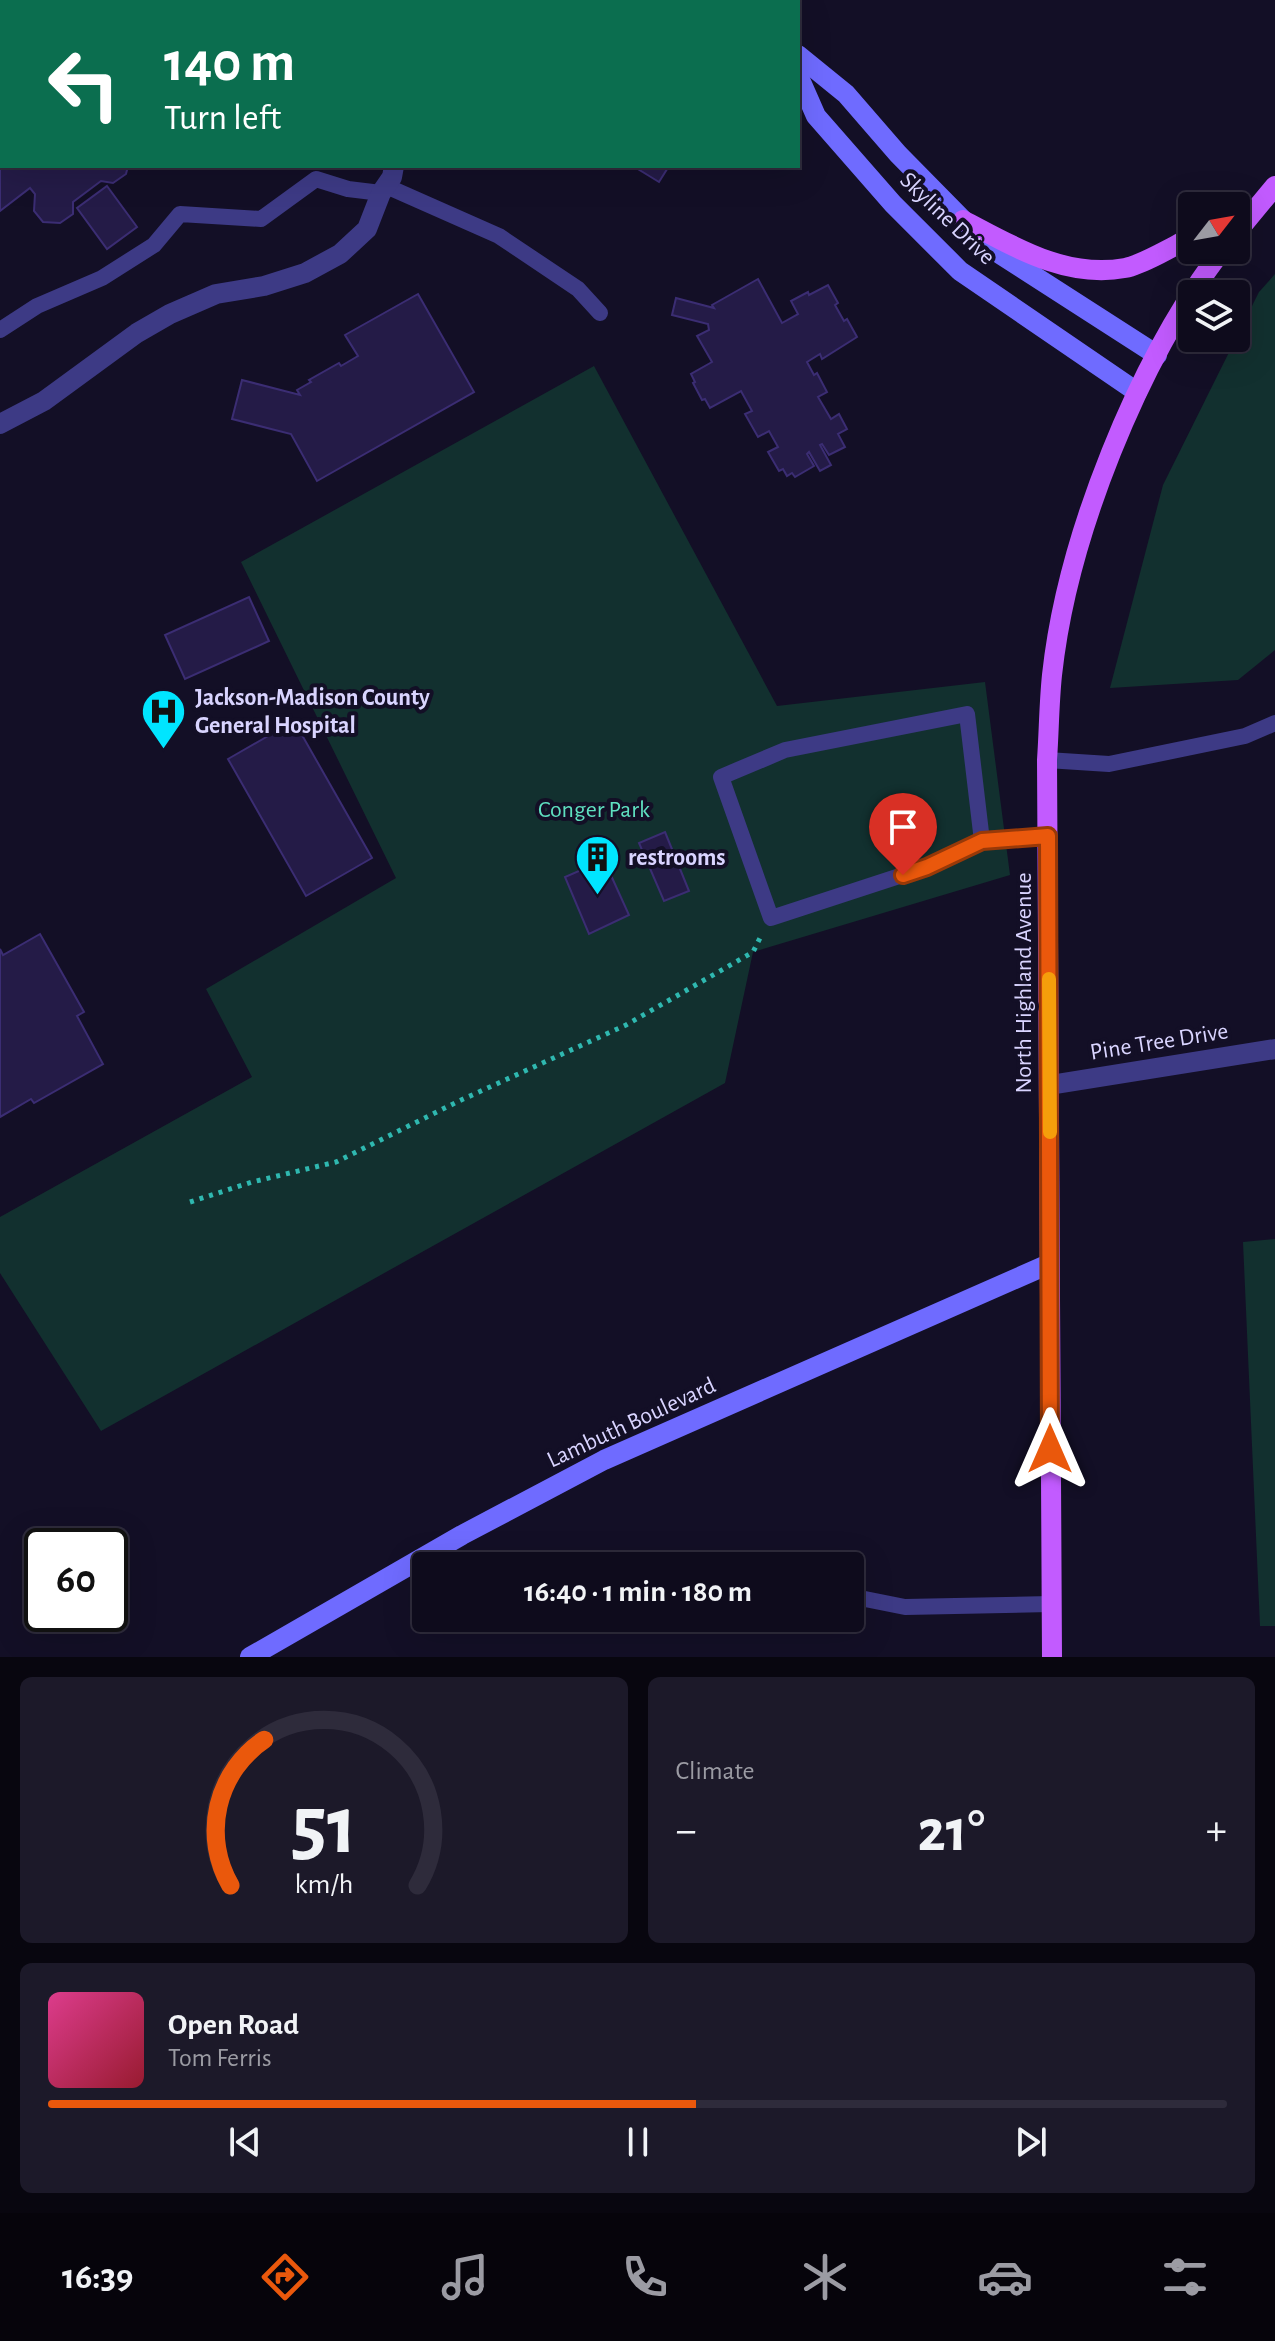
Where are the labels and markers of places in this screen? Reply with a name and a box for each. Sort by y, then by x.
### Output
place label: Jackson-Madison County General Hospital [195,686,430,738]
hospital icon: Jackson-Madison County General Hospital [140,687,188,750]
pin [869,793,937,875]
building icon: restrooms [573,833,621,896]
place label: restrooms [628,846,726,870]

